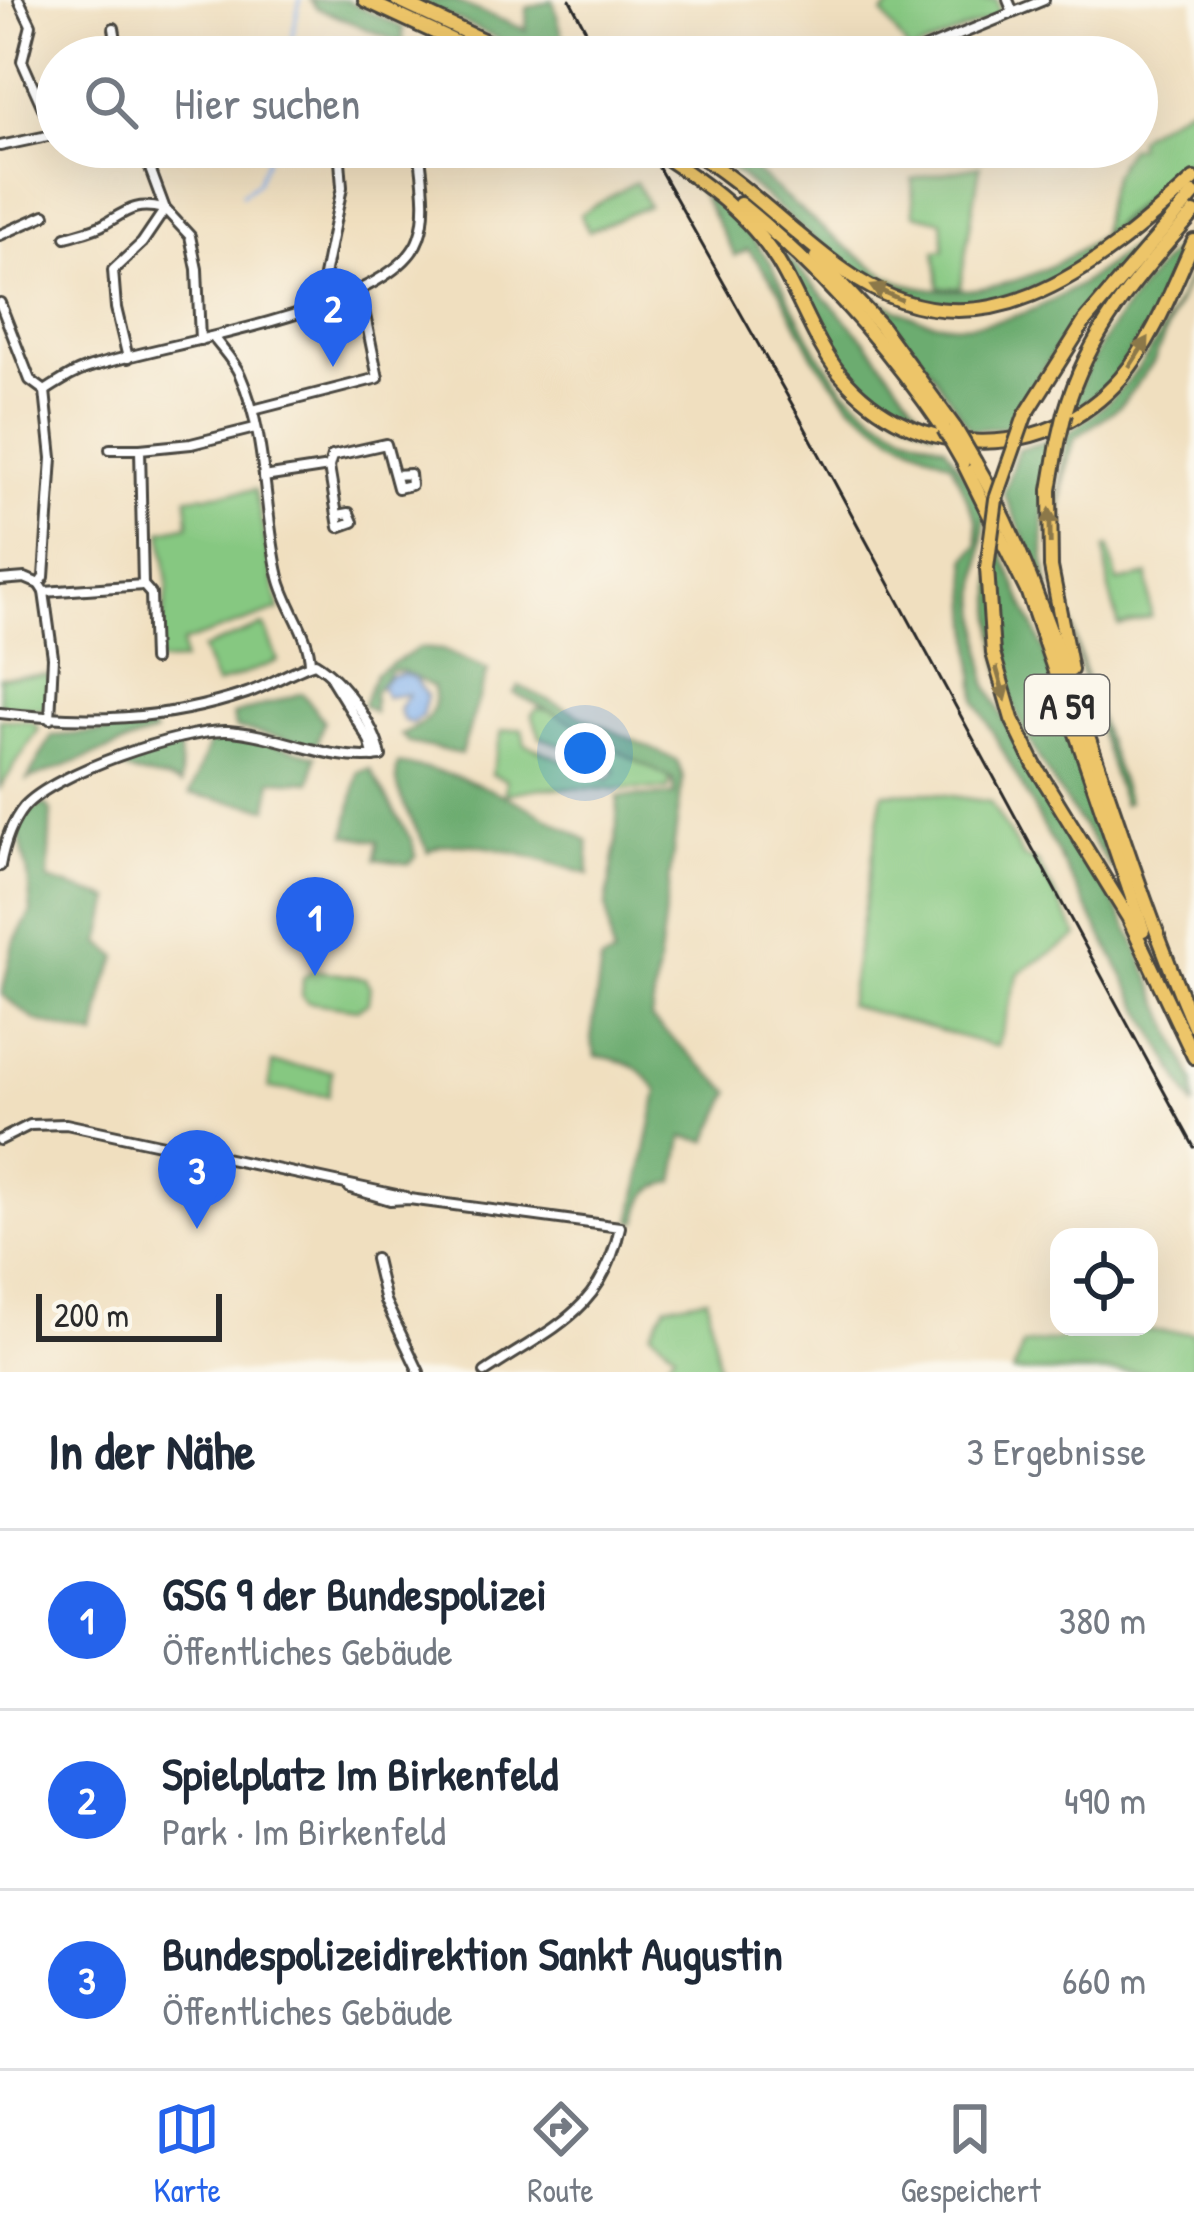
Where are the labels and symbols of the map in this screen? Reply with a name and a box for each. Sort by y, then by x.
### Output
pin: 2 [294,268,372,367]
one-way arrow [868,282,903,302]
one-way arrow [1127,335,1149,368]
one-way arrow [1040,506,1059,544]
one-way arrow [993,666,1012,703]
road number: A 59 [1025,675,1109,735]
your location [555,723,615,783]
pin: 1 [276,877,354,976]
pin: 3 [158,1130,236,1229]
scale bar [36,1288,222,1341]

